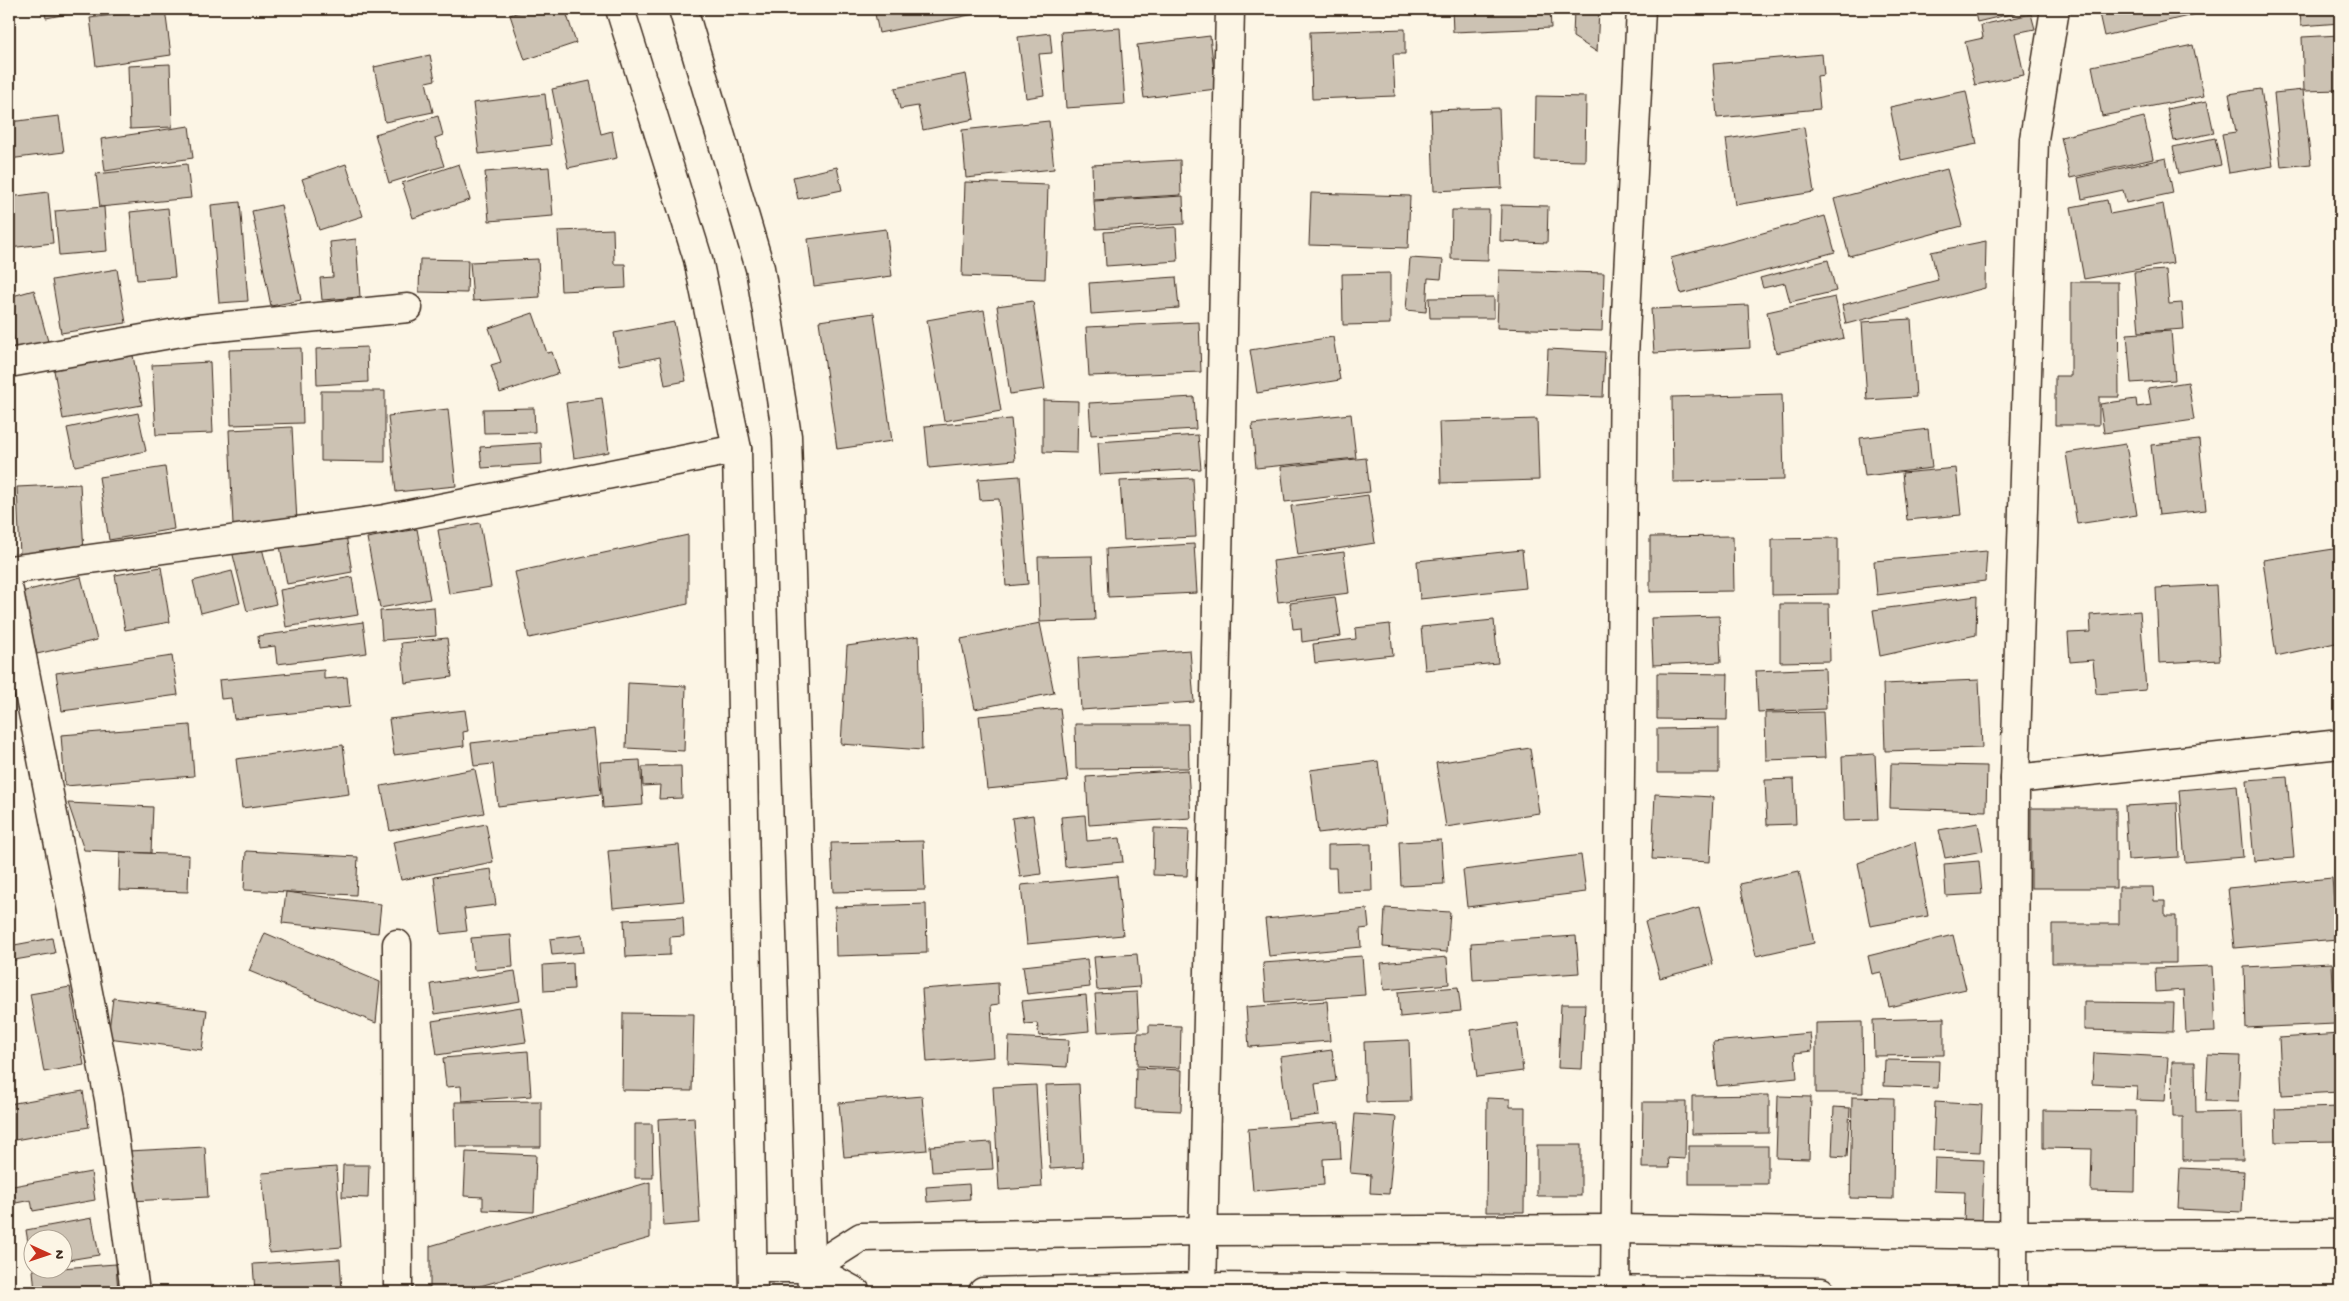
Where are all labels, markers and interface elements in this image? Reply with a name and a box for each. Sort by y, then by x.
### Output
north arrow [22,1228,72,1278]
text: N [50,1250,67,1260]

